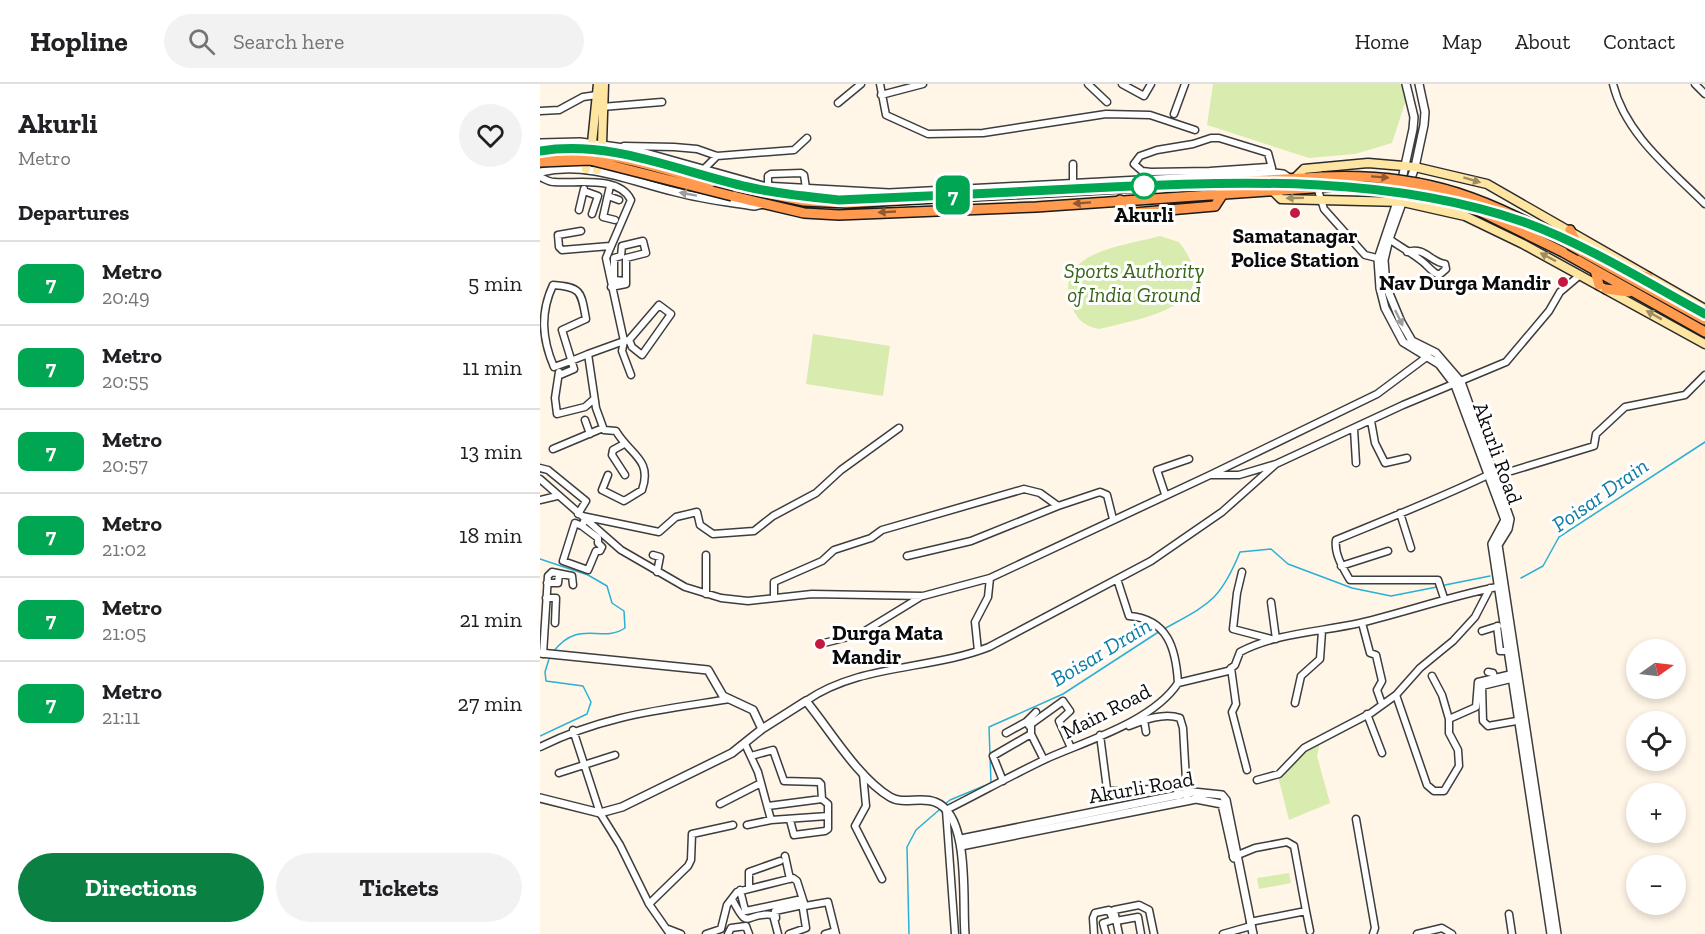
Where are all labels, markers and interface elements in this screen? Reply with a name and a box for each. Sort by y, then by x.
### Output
search box [164,14,584,68]
text: Hopline [30,25,128,58]
icon: search [185,25,218,58]
text: Search here [233,28,344,55]
text: Home [1355,29,1409,54]
text: Map [1442,29,1482,54]
text: About [1515,29,1570,54]
text: Contact [1603,29,1675,54]
button: heart [459,104,522,167]
text: Akurli [18,107,98,140]
text: Metro [18,146,71,170]
one-way arrow [1371,172,1390,182]
marker: Akurli [1131,173,1157,199]
line badge: 7 [934,176,972,214]
one-way arrow [1463,176,1481,185]
text: 7 [948,183,958,208]
one-way arrow [678,190,697,199]
one-way arrow [1285,193,1304,203]
one-way arrow [1073,198,1092,208]
text: Departures [18,199,129,226]
place label: Akurli [1114,202,1174,227]
marker: Samatanagar Police Station [1288,206,1302,220]
one-way arrow [878,208,897,217]
place label: Samatanagar Police Station [1231,223,1360,272]
one-way arrow [1539,252,1556,262]
text: Metro [102,258,162,285]
park label: Sports Authority of India Ground [1064,258,1204,307]
text: 5 min [468,270,522,297]
place label: Nav Durga Mandir [1379,270,1551,295]
text: 7 [46,271,56,296]
marker: Nav Durga Mandir [1556,275,1570,289]
text: 20:49 [102,285,150,309]
one-way arrow [1395,309,1404,326]
one-way arrow [1645,310,1662,320]
text: Metro [102,342,162,369]
text: 11 min [462,354,522,381]
text: 7 [46,355,56,380]
text: 20:55 [102,369,149,393]
street label: Akurli Road [1468,399,1528,508]
text: Metro [102,426,162,453]
text: 13 min [460,438,522,465]
text: 7 [46,439,56,464]
water label: Poisar Drain [1547,452,1653,538]
text: 20:57 [102,453,148,477]
text: Metro [102,510,162,537]
text: 18 min [459,522,522,549]
text: 7 [46,523,56,548]
text: 21:02 [102,537,146,561]
text: Metro [102,594,162,621]
text: 21 min [459,606,522,633]
text: 7 [46,607,56,632]
water label: Boisar Drain [1046,611,1156,693]
place label: Durga Mata Mandir [832,620,943,669]
text: 21:05 [102,621,146,645]
marker: Durga Mata Mandir [813,637,827,651]
north arrow [1626,639,1686,699]
map controls [1626,639,1686,915]
text: Metro [102,678,162,705]
street label: Main Road [1057,678,1155,744]
text: 27 min [458,690,522,717]
text: 7 [46,691,56,716]
text: 21:11 [102,705,140,729]
button: locate [1626,711,1686,771]
street label: Akurli Road [1086,765,1196,809]
button: + [1626,783,1686,843]
button: Directions [18,853,264,922]
button: Tickets [276,853,522,922]
button: − [1626,855,1686,915]

